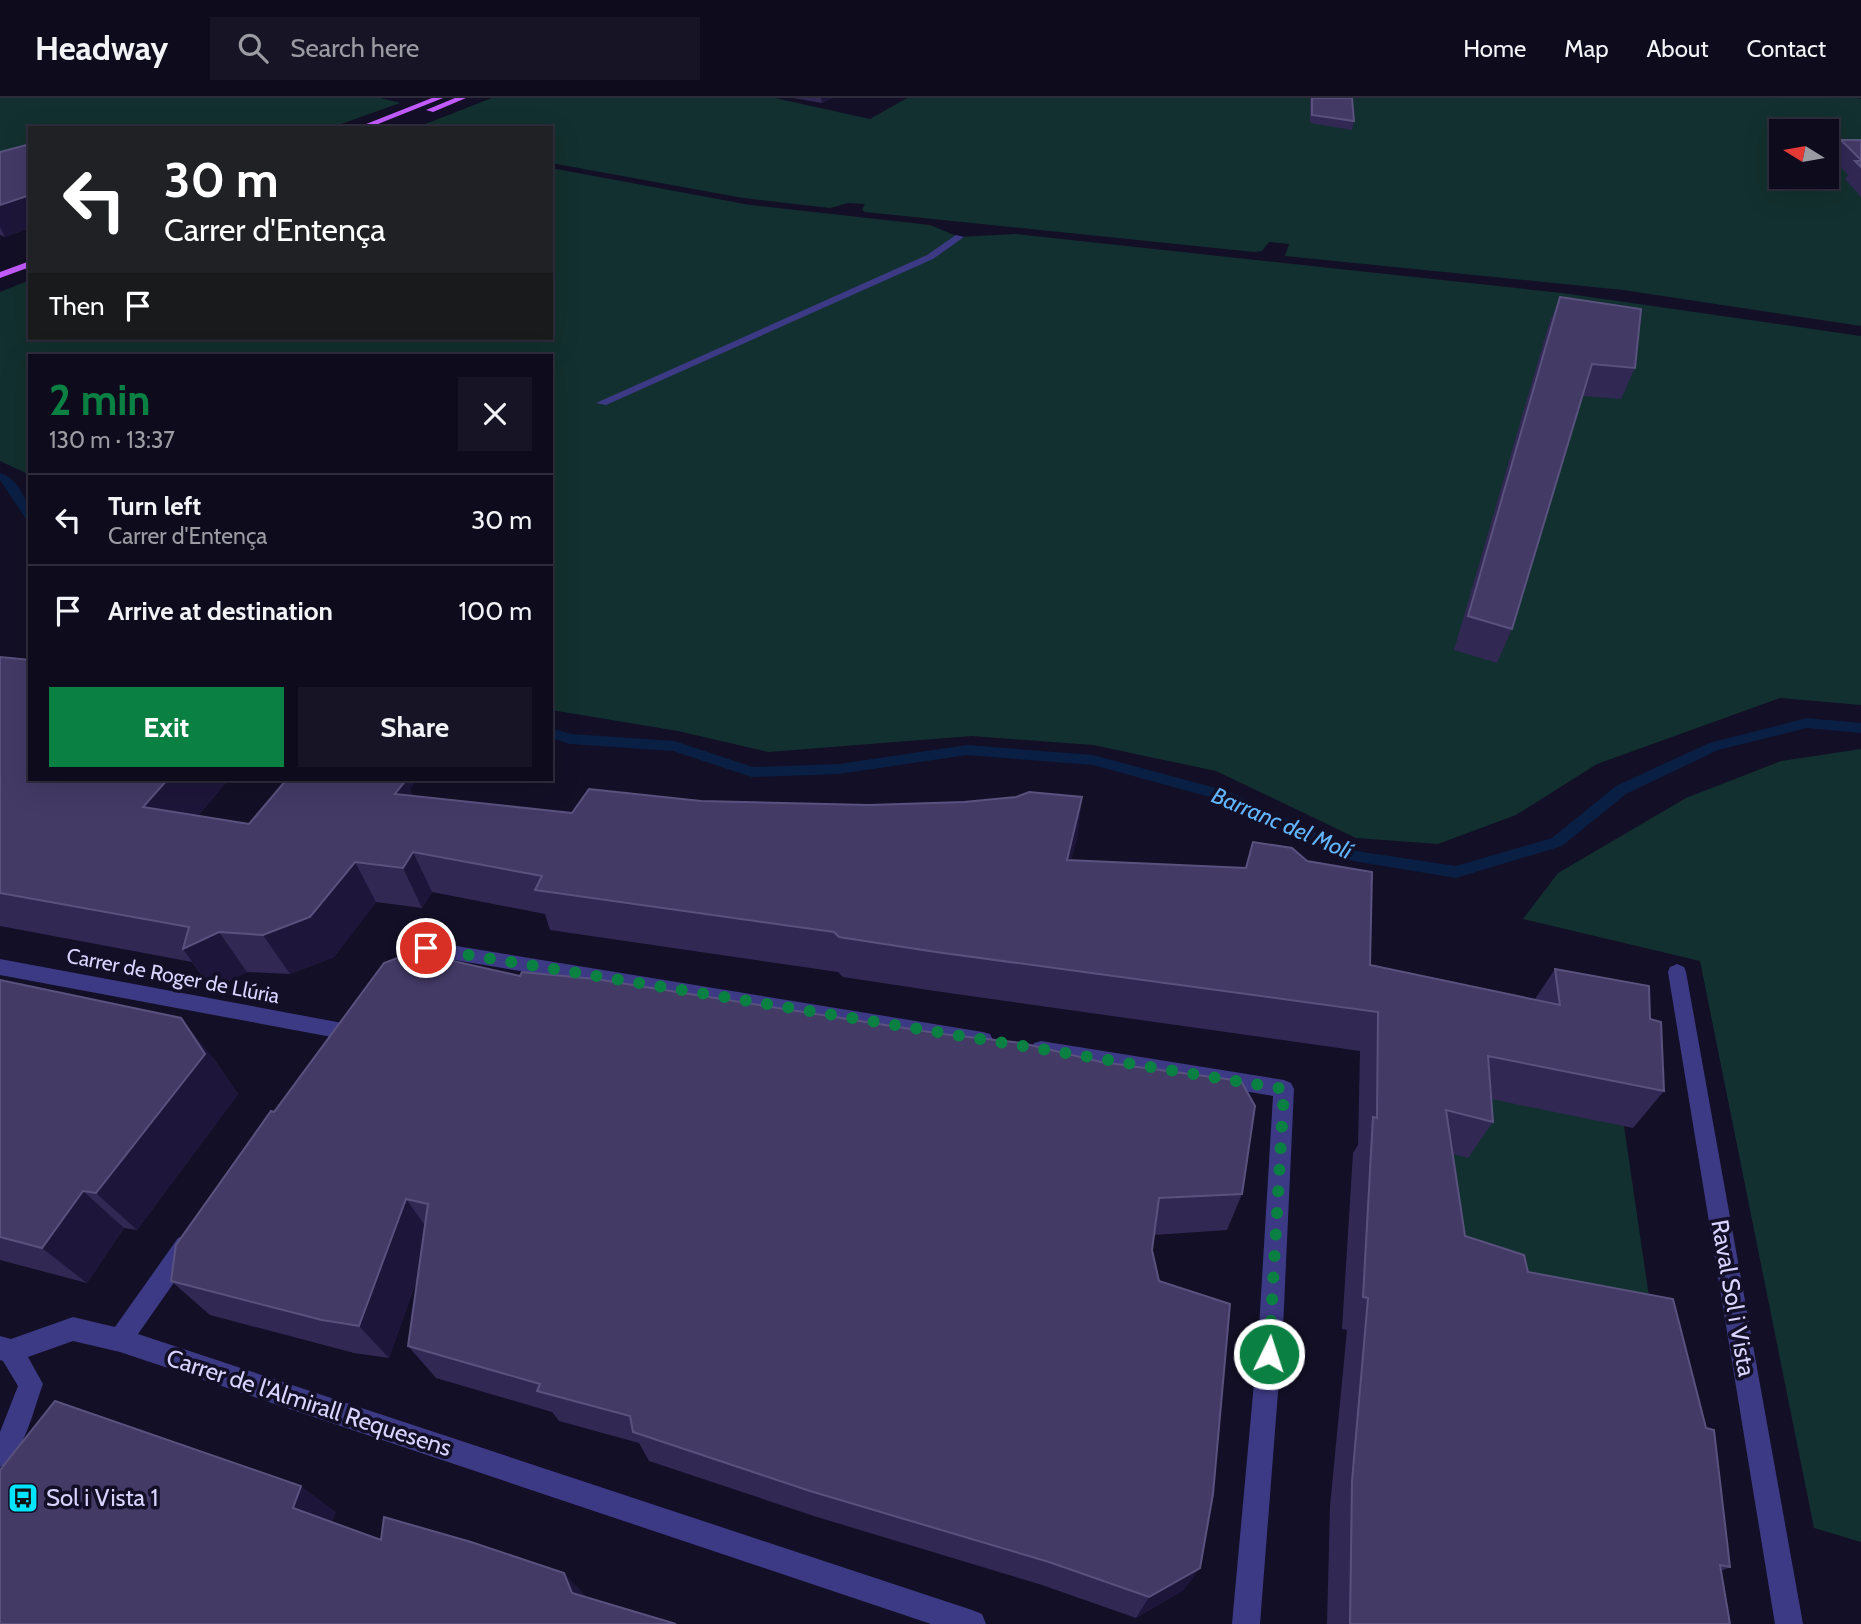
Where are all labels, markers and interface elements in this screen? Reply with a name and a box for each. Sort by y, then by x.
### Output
search box [210,17,700,80]
text: Headway [35,28,168,68]
icon: search [234,29,272,67]
text: Search here [290,32,419,64]
text: Home [1463,34,1526,63]
text: Map [1564,34,1609,63]
text: About [1647,34,1709,63]
text: Contact [1747,34,1826,63]
north arrow [1769,119,1839,189]
map controls [1769,119,1839,189]
text: 30 m [164,150,279,209]
icon: left [49,154,140,245]
text: Carrer d'Entença [164,210,386,249]
icon: arrive [119,287,157,325]
text: Then [49,290,105,322]
text: 2 min [49,374,150,426]
button: close [458,377,532,451]
text: 130 m · 13:37 [49,426,175,454]
text: Turn left [108,490,201,522]
icon: left [49,501,87,539]
text: 30 m [471,504,532,536]
text: Carrer d'Entença [108,522,267,550]
icon: arrive [49,592,87,630]
text: Arrive at destination [108,595,333,627]
text: 100 m [459,595,532,627]
button: Exit [49,687,284,767]
button: Share [298,687,532,767]
water label: Barranc del Molí [1208,781,1358,866]
pin [396,918,456,978]
icon: arrive [407,929,445,967]
street label: Carrer de Roger de Llúria [64,943,282,1008]
street label: Raval Sol i Vista [1705,1217,1762,1379]
position arrow [1232,1317,1306,1391]
street label: Carrer de l'Almirall Requesens [163,1343,455,1462]
bus stop icon: Sol i Vista 1 [6,1481,40,1515]
place label: Sol i Vista 1 [46,1483,158,1512]

